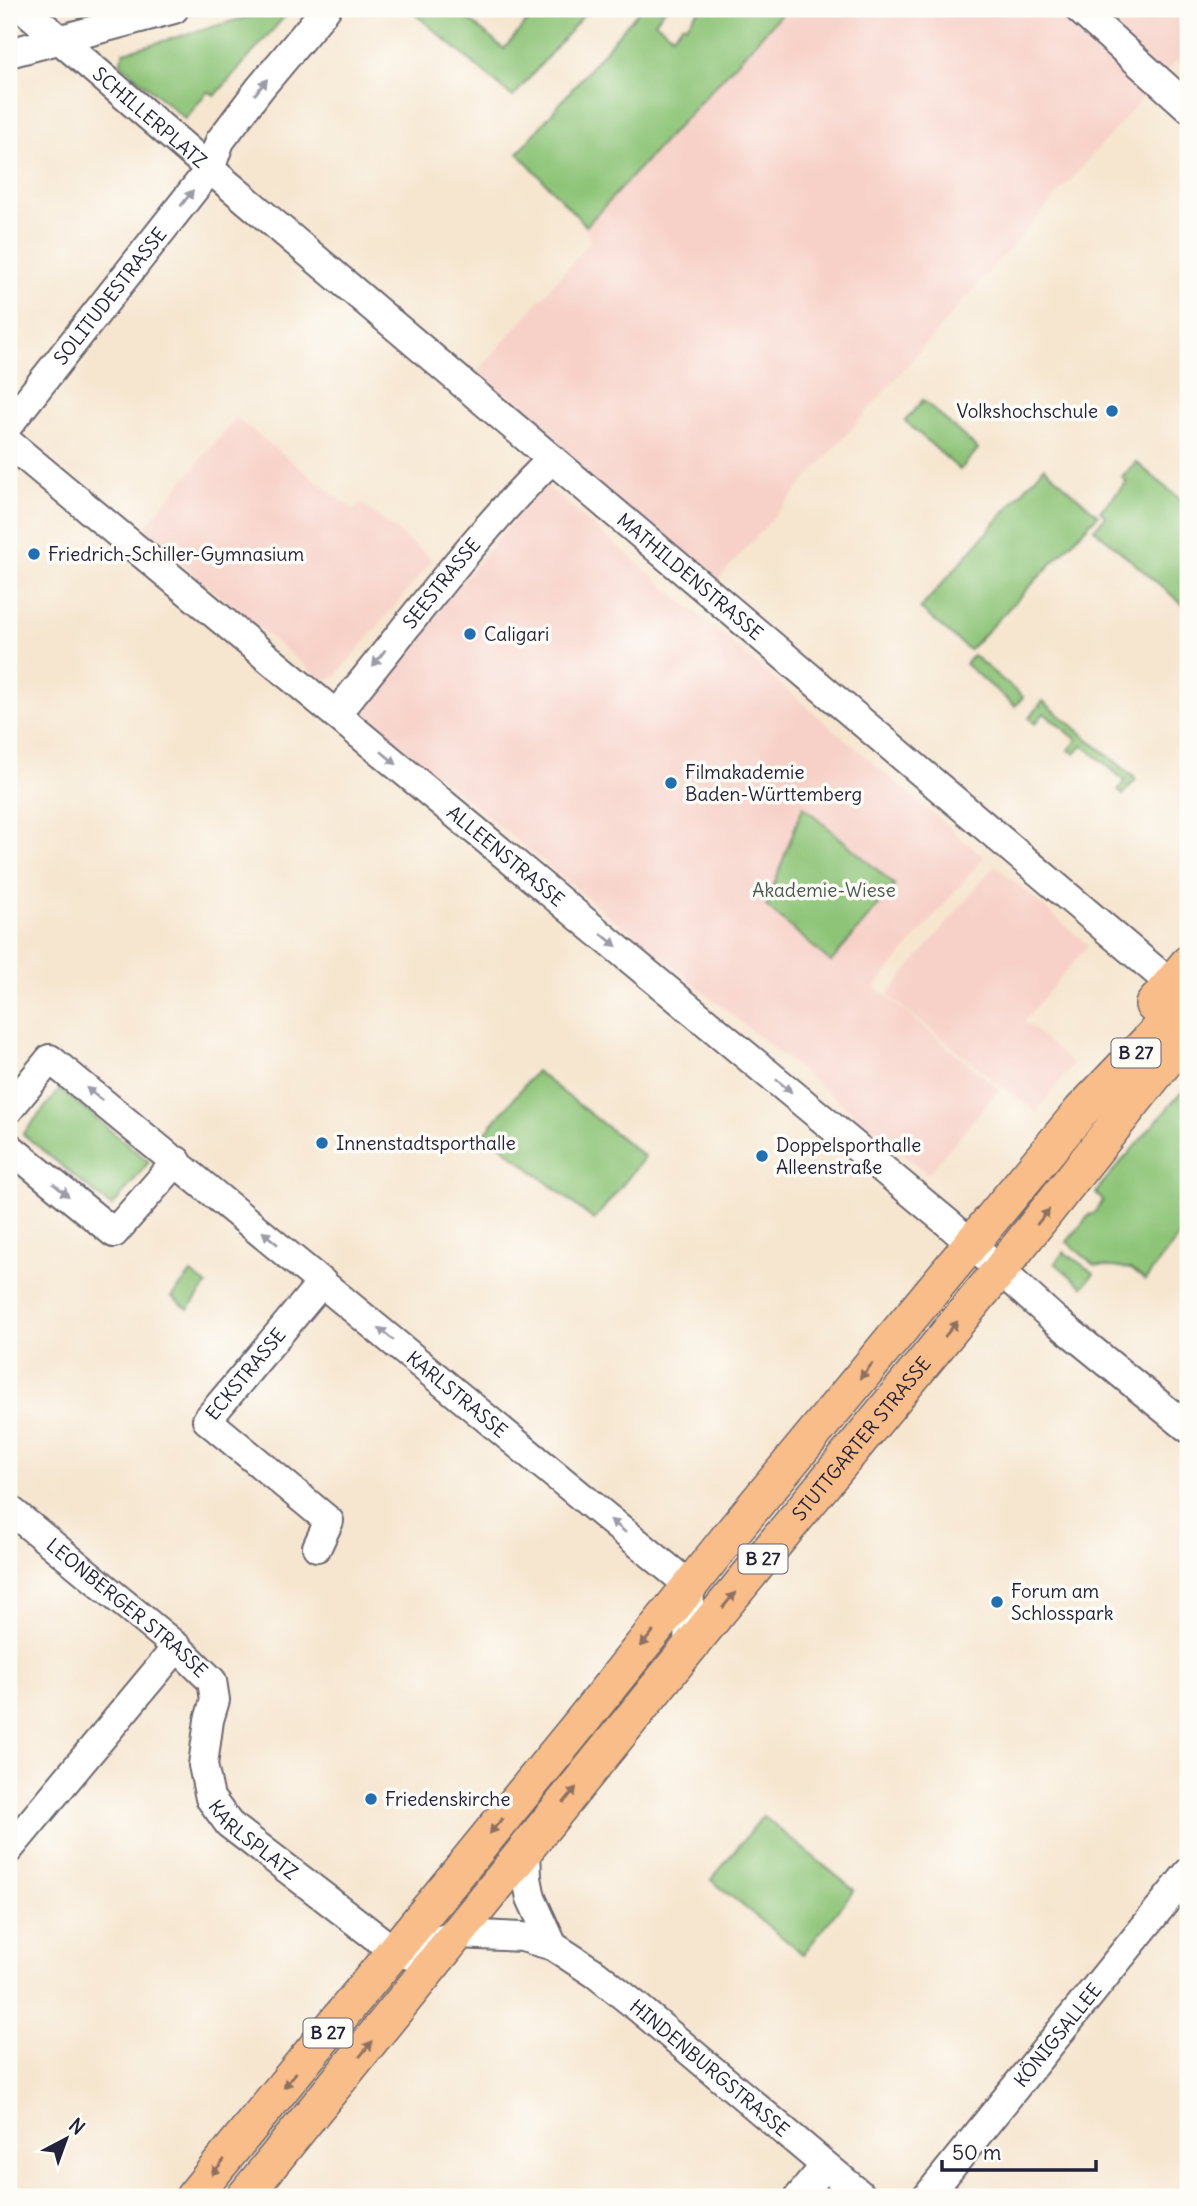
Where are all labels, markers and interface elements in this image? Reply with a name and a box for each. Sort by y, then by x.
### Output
street label: SCHILLERPLATZ [88,62,212,173]
one-way arrow [254,78,269,96]
one-way arrow [180,190,195,208]
street label: SOLITUDESTRASSE [48,222,171,370]
place label: Volkshochschule [957,399,1098,423]
marker: Volkshochschule [1104,403,1120,419]
street label: MATHILDENSTRASSE [612,508,768,645]
street label: SEESTRASSE [397,533,485,633]
place label: Friedrich-Schiller-Gymnasium [48,542,304,566]
marker: Friedrich-Schiller-Gymnasium [26,546,42,562]
place label: Caligari [484,622,549,646]
marker: Caligari [462,626,478,642]
one-way arrow [372,649,387,667]
one-way arrow [380,750,397,765]
place label: Filmakademie Baden-Württemberg [685,760,862,806]
marker: Filmakademie Baden-Württemberg [663,775,679,791]
street label: ALLEENSTRASSE [442,800,569,912]
park label: Akademie-Wiese [752,878,896,902]
one-way arrow [599,933,617,948]
road number: B 27 [1112,1038,1160,1068]
one-way arrow [775,1078,792,1093]
one-way arrow [85,1087,102,1102]
place label: Innenstadtsporthalle [336,1131,516,1155]
place label: Doppelsporthalle Alleenstraße [776,1133,921,1179]
marker: Innenstadtsporthalle [314,1135,330,1151]
marker: Doppelsporthalle Alleenstraße [754,1148,770,1164]
one-way arrow [52,1183,70,1198]
one-way arrow [1035,1208,1050,1226]
one-way arrow [261,1231,278,1246]
one-way arrow [943,1321,958,1338]
street label: ECKSTRASSE [200,1323,291,1425]
one-way arrow [378,1327,396,1342]
street label: KARLSTRASSE [402,1346,512,1443]
street label: STUTTGARTER STRASSE [787,1352,936,1525]
one-way arrow [859,1363,874,1380]
one-way arrow [610,1519,628,1534]
street label: LEONBERGER STRASSE [42,1533,213,1682]
road number: B 27 [738,1544,788,1574]
place label: Forum am Schlosspark [1011,1579,1114,1625]
one-way arrow [721,1591,736,1608]
marker: Forum am Schlosspark [989,1594,1005,1610]
one-way arrow [640,1630,655,1648]
one-way arrow [562,1786,577,1804]
place label: Friedenskirche [385,1787,511,1811]
marker: Friedenskirche [363,1791,379,1807]
street label: KARLSPLATZ [203,1795,303,1885]
one-way arrow [488,1817,503,1835]
street label: KÖNIGSALLEE [1008,1978,1107,2092]
street label: HINDENBURGSTRASSE [625,1994,794,2142]
road number: B 27 [304,2019,352,2048]
one-way arrow [358,2040,373,2058]
one-way arrow [282,2071,297,2089]
north arrow [32,2104,102,2174]
text: N [64,2113,90,2140]
scale bar [942,2129,1096,2173]
text: 50 m [952,2139,1001,2166]
one-way arrow [211,2159,226,2176]

